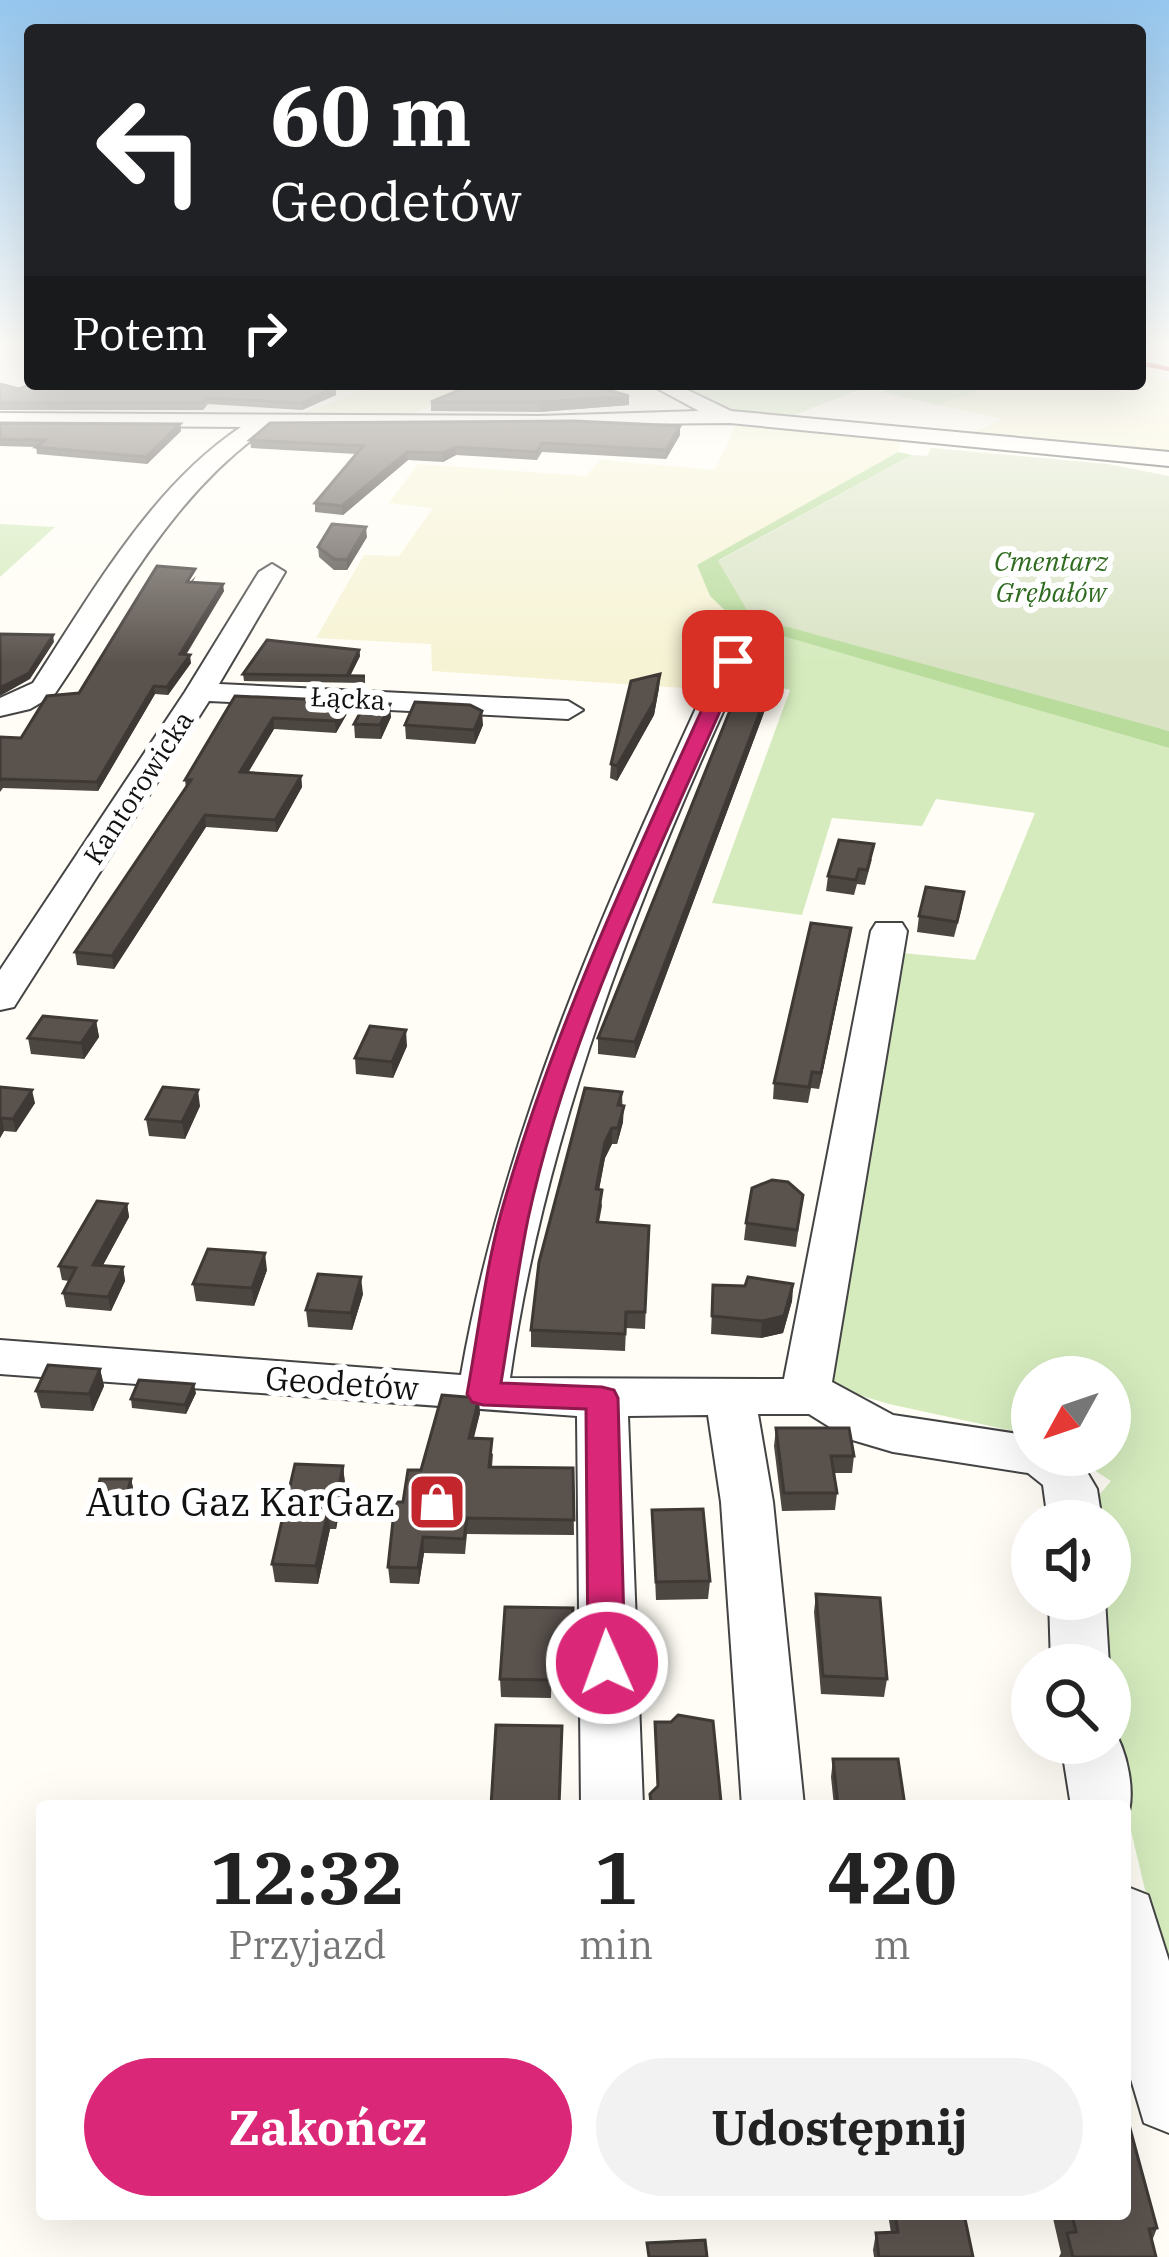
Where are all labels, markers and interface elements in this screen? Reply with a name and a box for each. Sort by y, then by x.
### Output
text: 60 m [270,60,472,169]
icon: left [72,72,228,228]
text: Geodetów [270,166,522,236]
icon: right [232,300,298,366]
text: Potem [72,304,208,362]
park label: Cmentarz Grębałów [994,543,1109,609]
pin [682,610,784,712]
icon: arrive [700,628,766,694]
street label: Łącka [310,678,387,717]
street label: Kantorowicka [75,704,200,871]
street label: Geodetów [264,1356,421,1409]
north arrow [1011,1356,1131,1476]
map controls [1011,1356,1131,1764]
shop icon: Auto Gaz KarGaz [406,1471,468,1533]
place label: Auto Gaz KarGaz [85,1476,395,1527]
button: sound [1011,1500,1131,1620]
position arrow [544,1600,670,1726]
button: search [1011,1644,1131,1764]
text: 12:32 [210,1830,405,1924]
text: 1 [594,1830,638,1924]
text: 420 [827,1830,957,1924]
text: Przyjazd [228,1919,386,1970]
text: min [579,1919,653,1970]
text: m [874,1919,911,1970]
button: Zakończ [84,2058,572,2196]
button: Udostępnij [596,2058,1083,2196]

